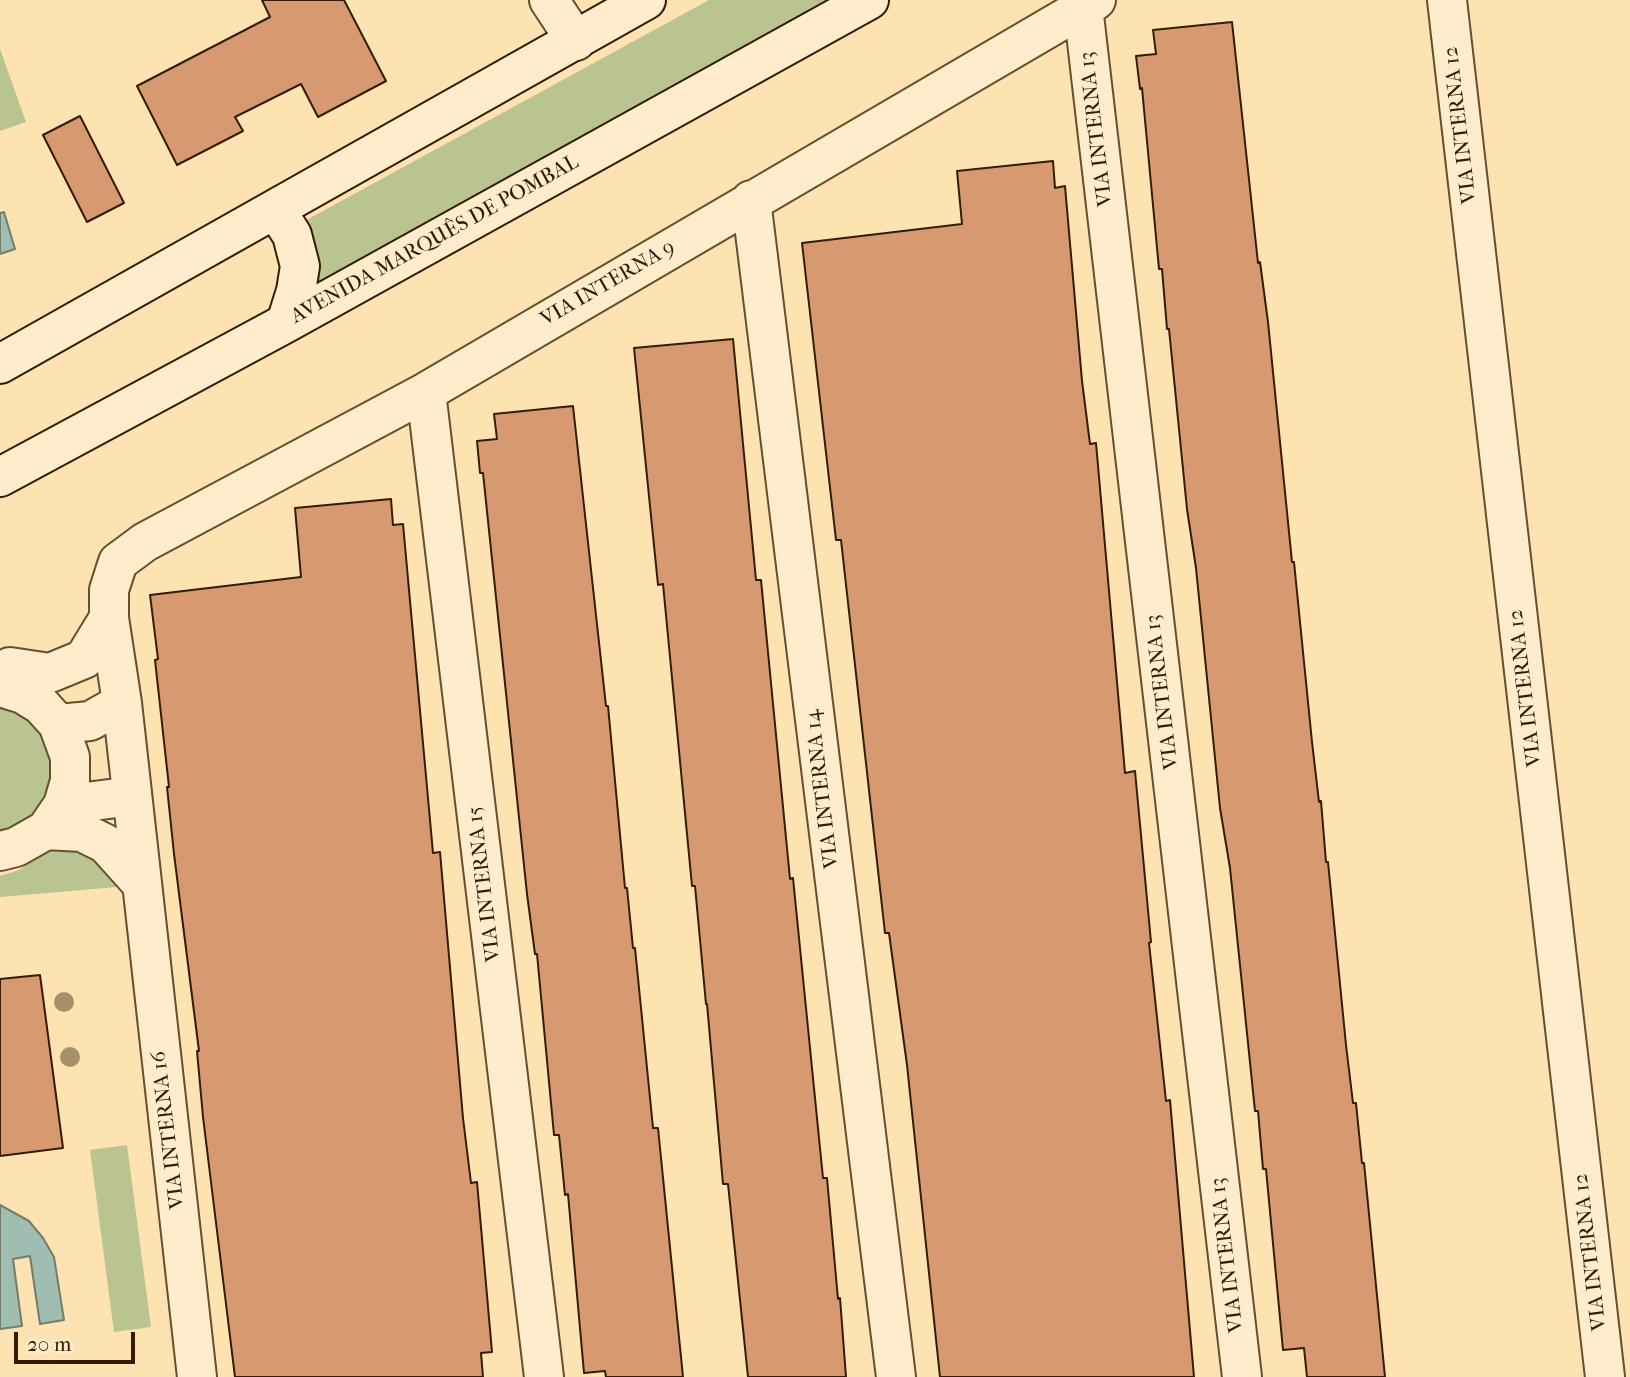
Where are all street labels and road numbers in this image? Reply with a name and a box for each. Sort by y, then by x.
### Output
street label: VIA INTERNA 12 [1439,45,1483,205]
street label: VIA INTERNA 13 [1075,50,1119,208]
street label: AVENIDA MARQUÊS DE POMBAL [287,150,583,330]
street label: VIA INTERNA 9 [536,235,680,333]
street label: VIA INTERNA 12 [1504,608,1548,768]
street label: VIA INTERNA 13 [1141,613,1185,771]
street label: VIA INTERNA 14 [801,708,845,870]
street label: VIA INTERNA 15 [463,805,507,963]
street label: VIA INTERNA 16 [147,1050,191,1210]
street label: VIA INTERNA 12 [1569,1172,1613,1332]
street label: VIA INTERNA 13 [1206,1176,1250,1334]

